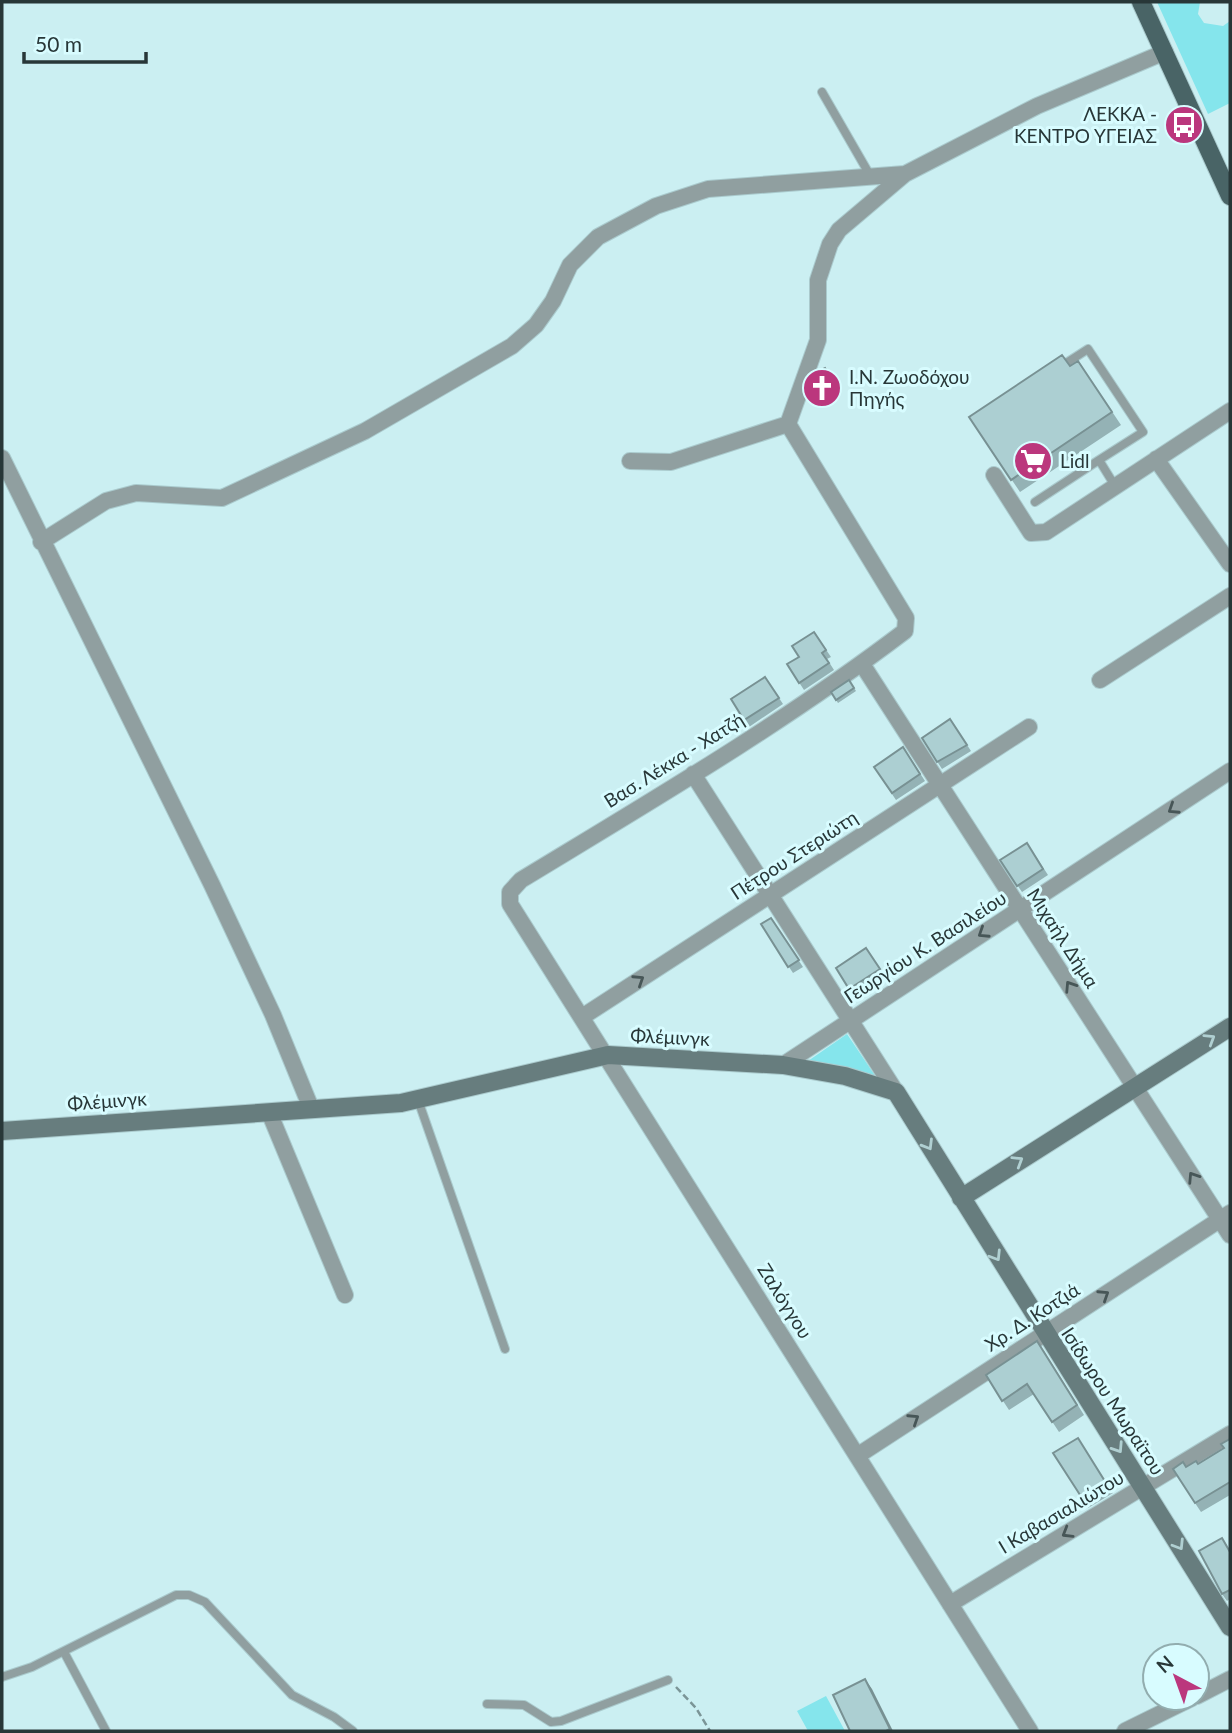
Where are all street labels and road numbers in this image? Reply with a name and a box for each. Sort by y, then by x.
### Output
street label: Βασ. Λέκκα - Χατζή [599,707,748,812]
street label: Πέτρου Στεριώτη [726,805,861,904]
street label: Μιχαήλ Δήμα [1023,884,1105,993]
street label: Γεωργίου Κ. Βασιλείου [839,886,1010,1008]
street label: Φλέμινγκ [630,1023,711,1050]
street label: Φλέμινγκ [67,1086,148,1115]
street label: Ζαλόγγου [753,1259,818,1343]
street label: Χρ. Δ. Κοτζιά [980,1277,1084,1356]
street label: Ισίδωρου Μωραϊτου [1057,1323,1170,1479]
street label: Ι Καβασιαλιώτου [994,1465,1128,1558]

